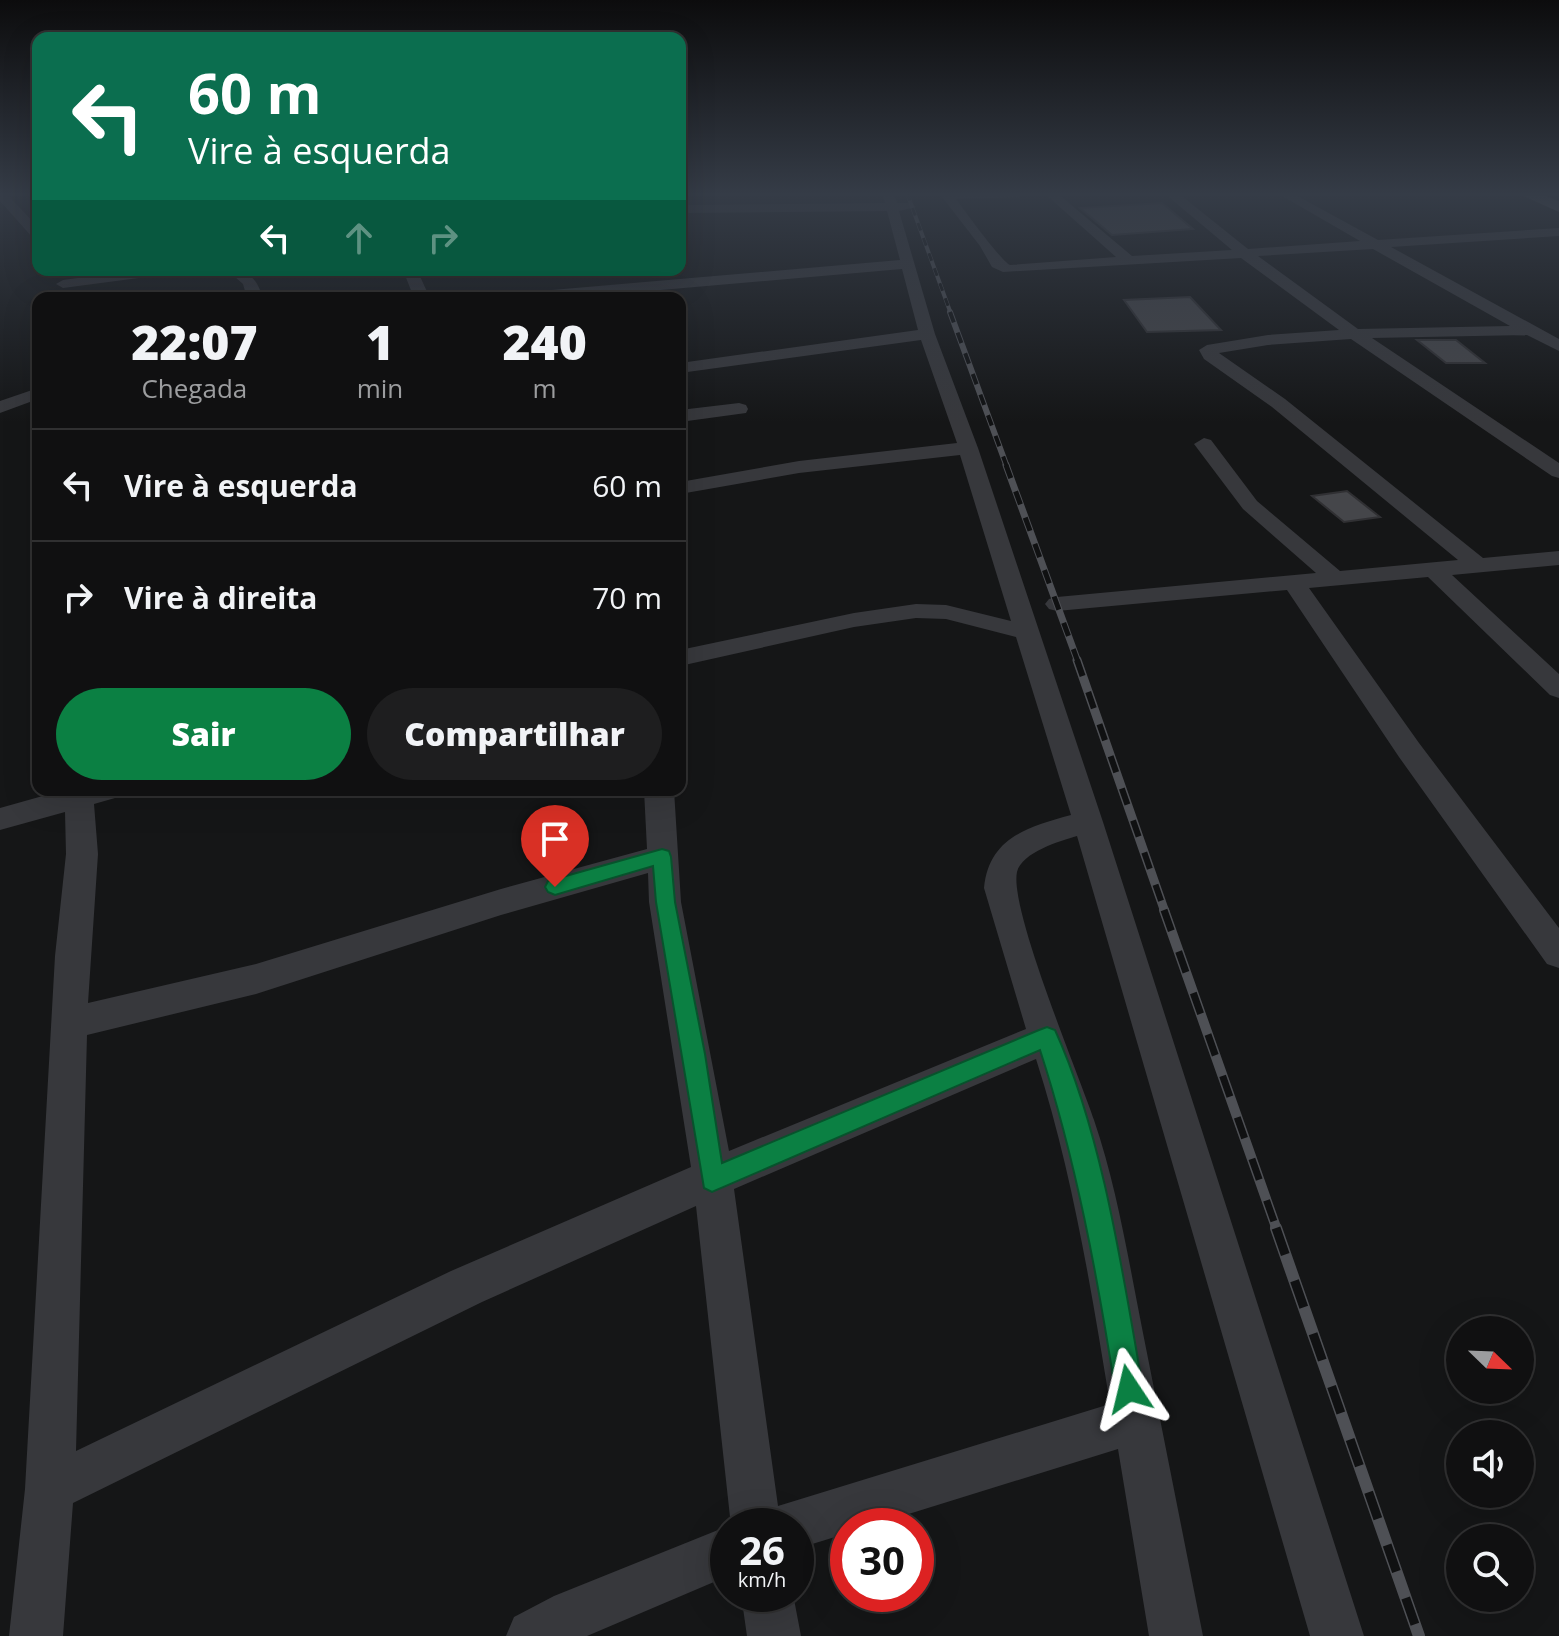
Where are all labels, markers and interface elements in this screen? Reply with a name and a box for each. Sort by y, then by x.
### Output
text: 60 m [188,54,322,130]
icon: left [56,64,160,168]
text: Vire à esquerda [188,126,451,175]
icon: left [253,216,297,260]
icon: ahead [337,216,381,260]
icon: right [421,216,465,260]
text: 22:07 [131,309,258,374]
text: 1 [366,309,394,374]
text: 240 [502,309,587,374]
text: Chegada [141,370,247,406]
text: min [357,370,403,406]
text: m [533,370,557,406]
icon: left [56,463,100,507]
text: Vire à esquerda [124,465,358,506]
text: 60 m [592,465,662,506]
icon: right [56,575,100,619]
text: Vire à direita [124,577,318,618]
text: 70 m [592,577,662,618]
button: Sair [56,688,351,780]
button: Compartilhar [367,688,662,780]
pin [521,805,589,887]
icon: arrive [533,817,577,861]
north arrow [1446,1316,1534,1404]
map controls [1446,1316,1534,1612]
position arrow [1087,1347,1171,1431]
button: sound [1446,1420,1534,1508]
speed limit sign: 30 [830,1508,934,1612]
text: 26 [739,1522,785,1577]
button: search [1446,1524,1534,1612]
text: km/h [738,1566,786,1593]

